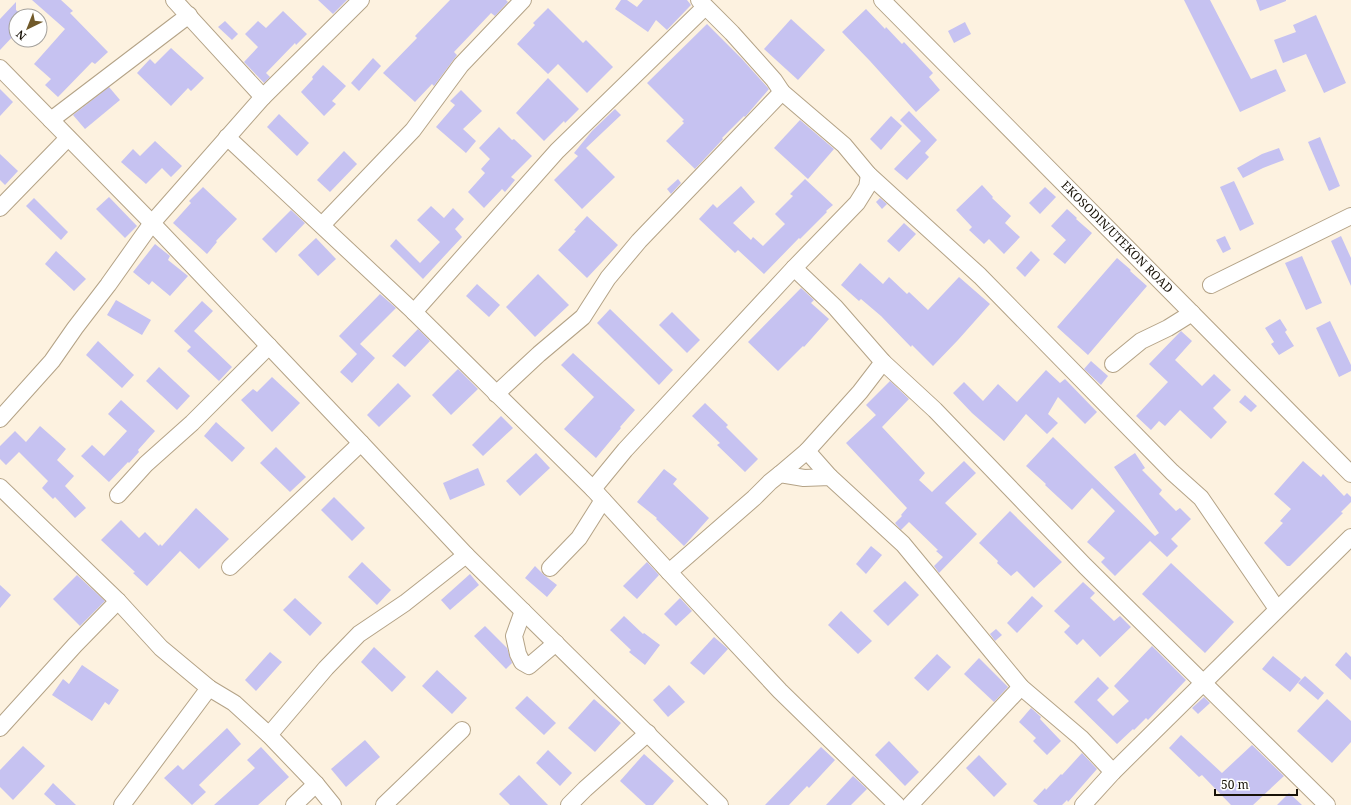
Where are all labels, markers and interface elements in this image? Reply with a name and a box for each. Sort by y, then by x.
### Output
north arrow [8,8,48,48]
text: N [12,27,29,44]
street label: EKOSODIN/UTEKON ROAD [1058,177,1177,297]
scale bar [1215,771,1297,797]
text: 50 m [1221,776,1249,793]

